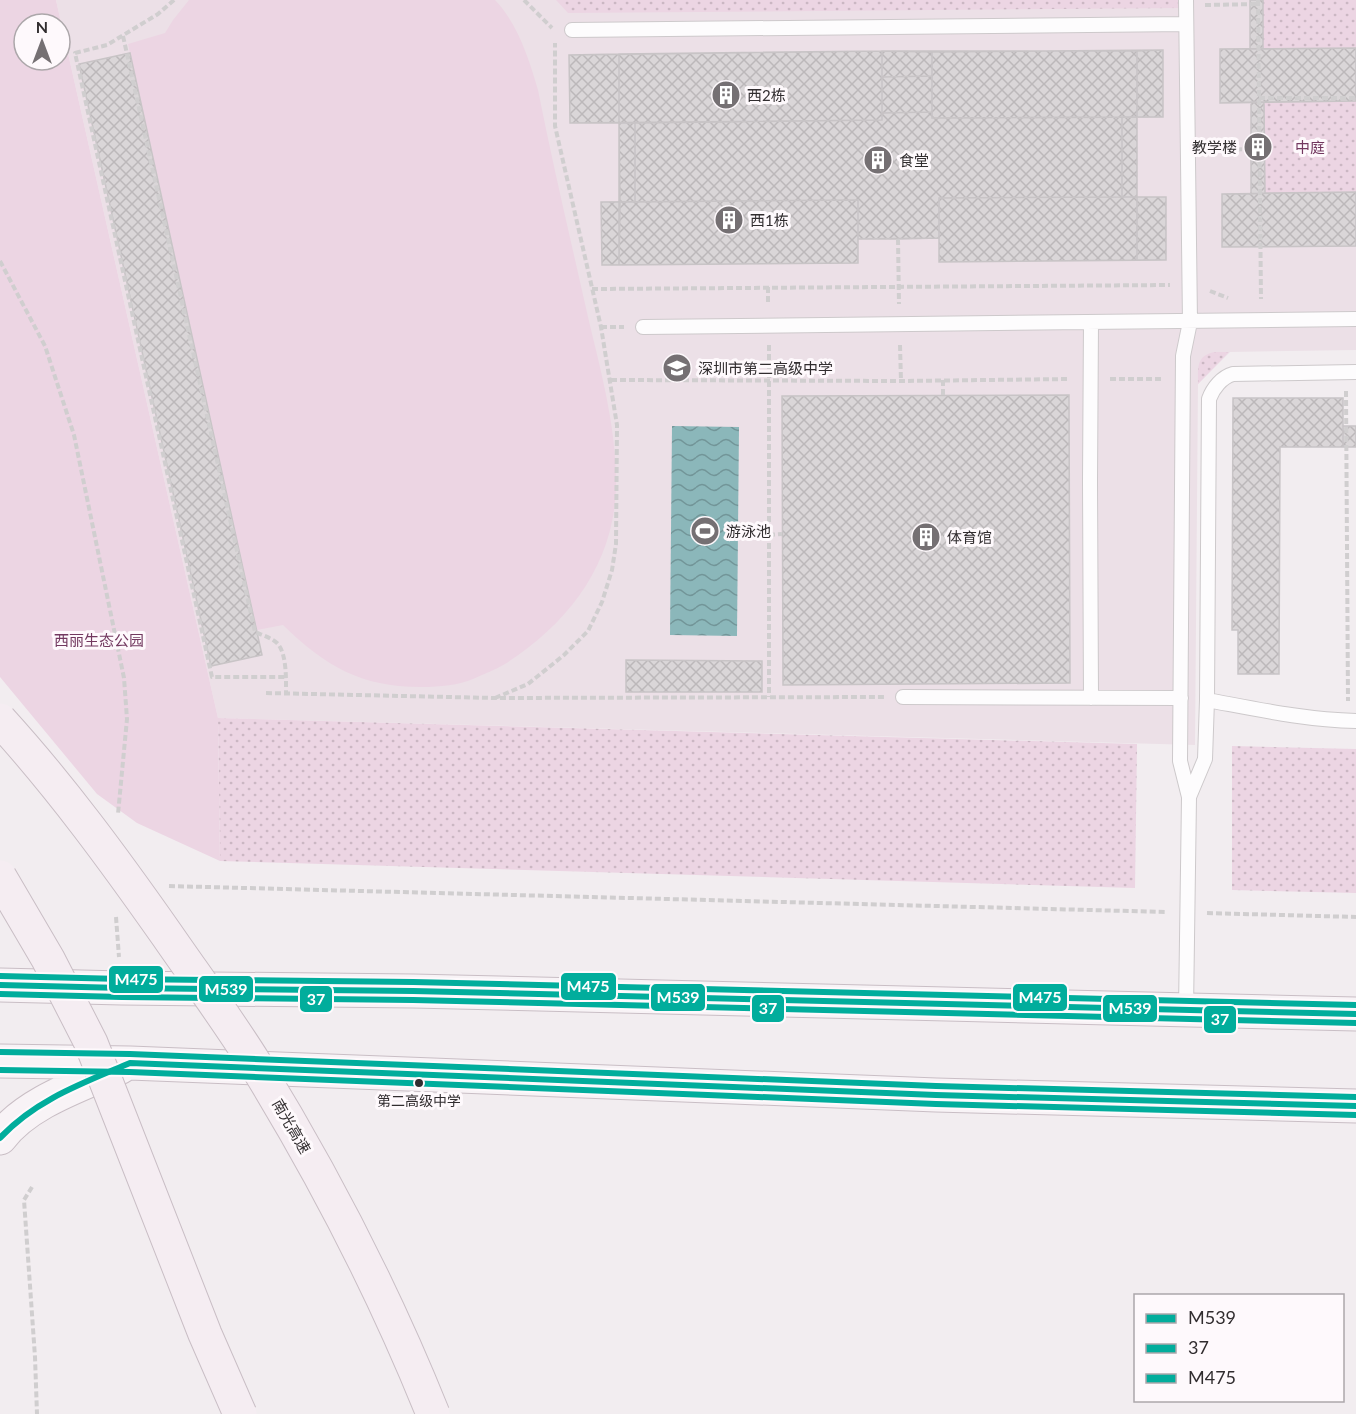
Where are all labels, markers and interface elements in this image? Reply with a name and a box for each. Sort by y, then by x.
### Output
north arrow [12,12,72,72]
text: N [36,17,48,36]
building icon: 西2栋 [710,79,742,111]
place label: 西2栋 [747,86,786,104]
building icon: 教学楼 [1242,131,1274,163]
place label: 教学楼 [1192,138,1237,156]
park label: 中庭 [1295,138,1325,156]
building icon: 食堂 [862,144,894,176]
place label: 食堂 [899,151,929,169]
building icon: 西1栋 [713,204,745,236]
place label: 西1栋 [750,211,789,229]
school or university icon: 深圳市第二高级中学 [661,352,693,384]
place label: 深圳市第二高级中学 [698,359,833,377]
sports icon: 游泳池 [689,515,721,547]
building icon: 体育馆 [910,521,942,553]
place label: 游泳池 [726,522,771,540]
place label: 体育馆 [947,528,992,546]
park label: 西丽生态公园 [54,631,144,649]
line badge: M475 [108,965,164,994]
text: M475 [115,969,157,988]
line badge: M475 [560,972,617,1001]
line badge: M539 [198,975,254,1003]
text: M475 [567,976,609,995]
text: M539 [205,979,247,998]
line badge: M539 [650,983,706,1012]
line badge: M475 [1012,983,1068,1012]
line badge: 37 [299,985,333,1013]
text: M539 [657,987,699,1006]
text: M475 [1019,987,1061,1006]
text: 37 [307,989,325,1008]
line badge: 37 [751,994,785,1023]
line badge: M539 [1102,994,1158,1023]
text: 37 [759,998,777,1017]
text: M539 [1109,998,1151,1017]
line badge: 37 [1203,1005,1237,1034]
text: 37 [1211,1009,1229,1028]
marker: 第二高级中学 [413,1077,425,1089]
place label: 第二高级中学 [377,1092,461,1109]
street label: 南光高速 [269,1096,315,1156]
legend [1134,1294,1344,1402]
text: M539 [1188,1306,1236,1328]
text: 37 [1188,1336,1209,1358]
text: M475 [1188,1366,1236,1388]

